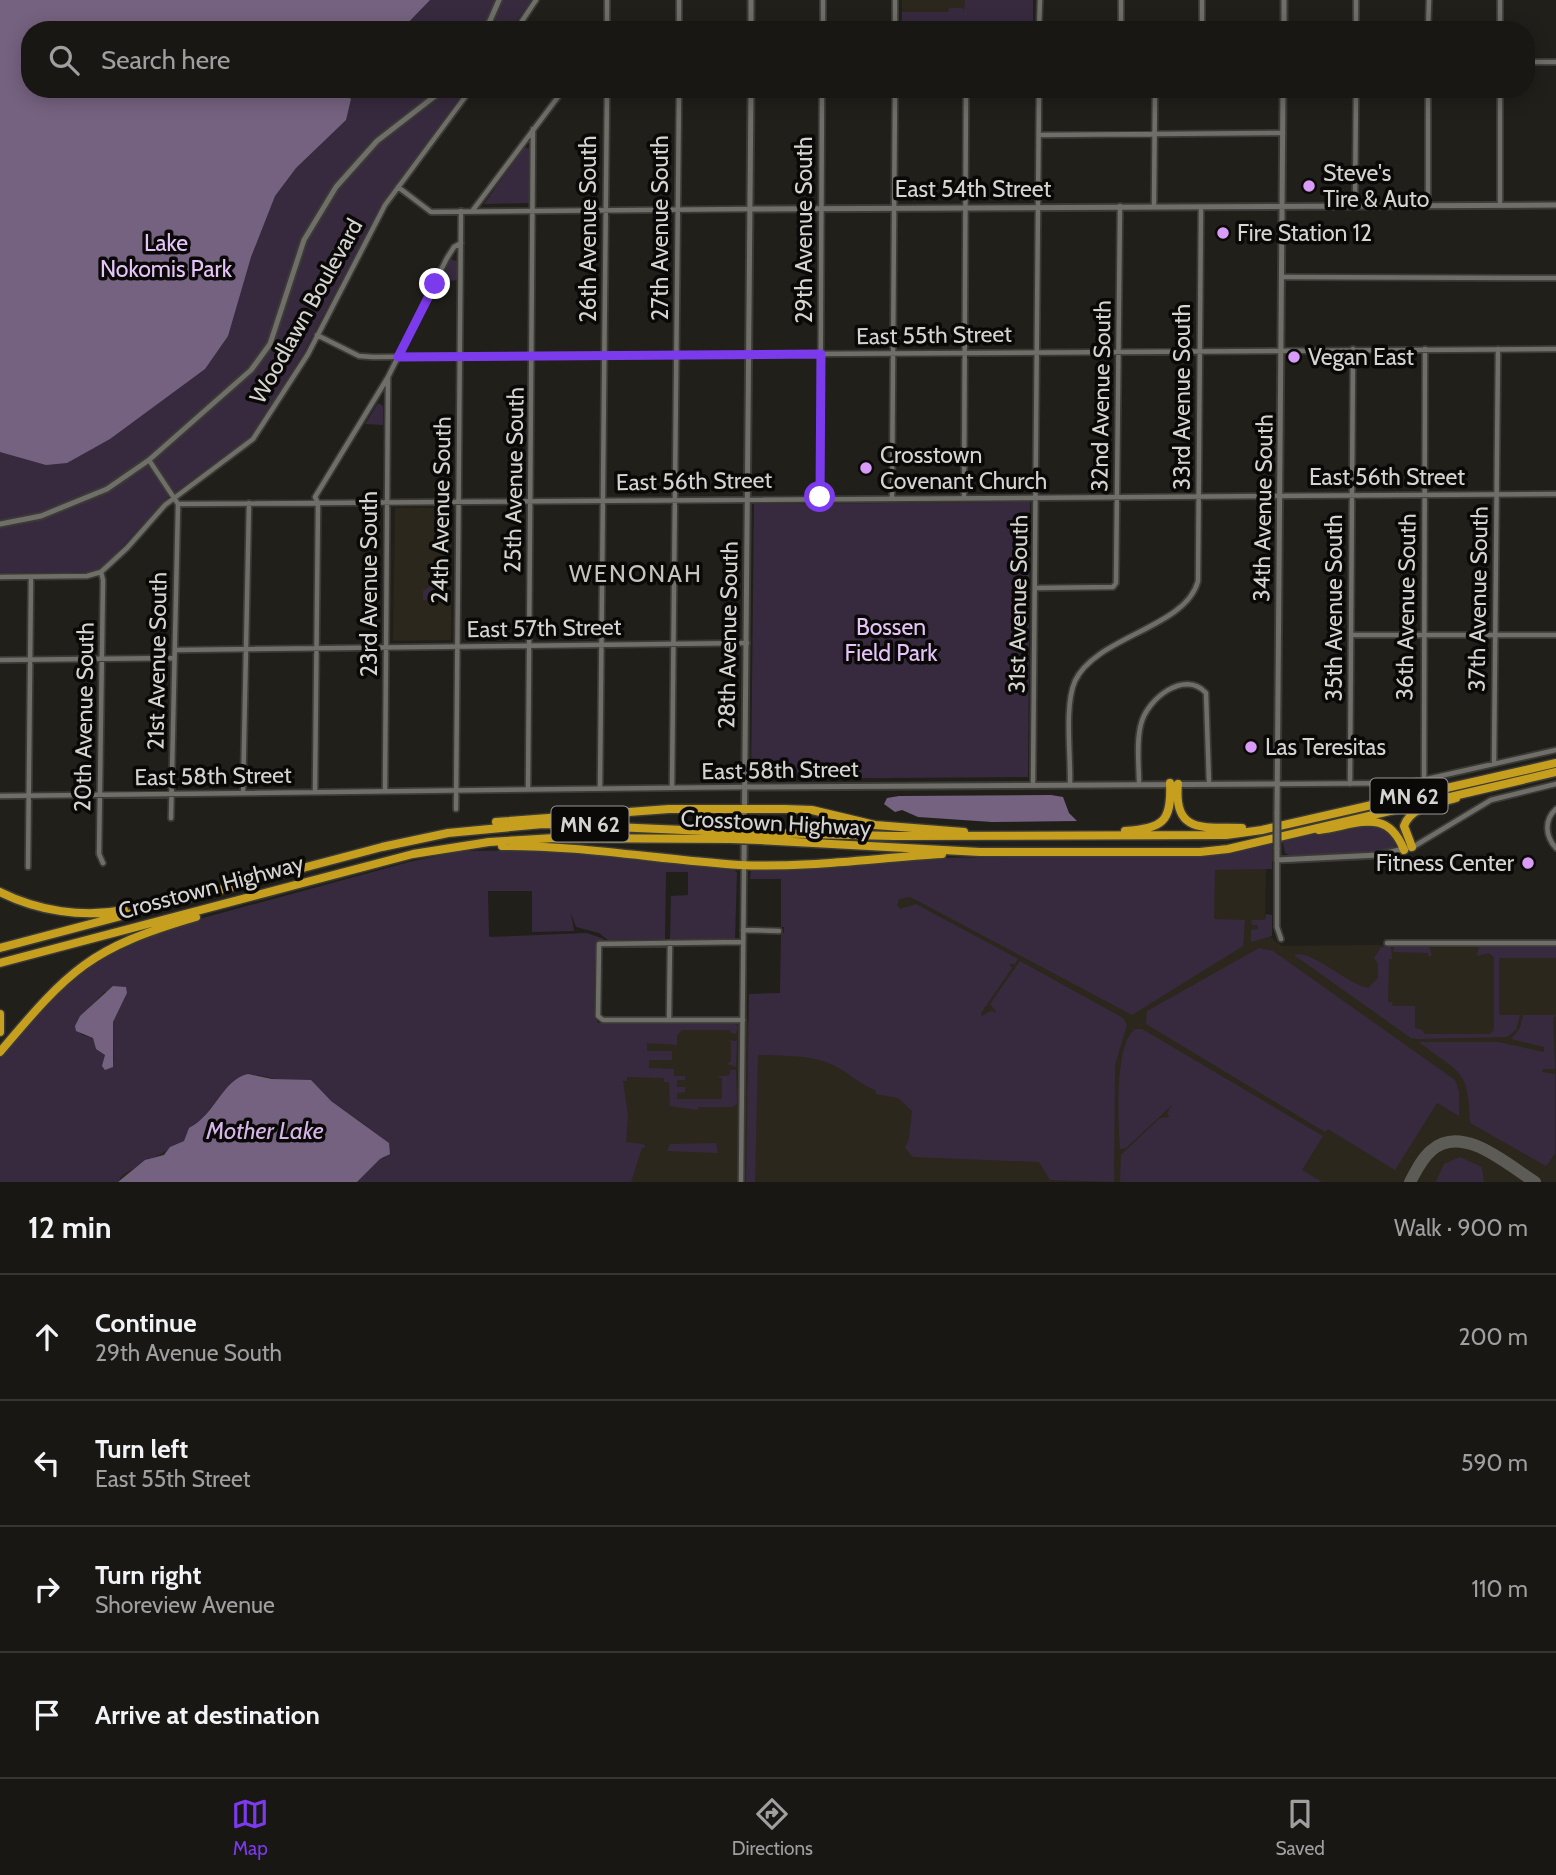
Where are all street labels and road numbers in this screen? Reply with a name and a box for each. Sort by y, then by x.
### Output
street label: 27th Avenue South [646,135,674,321]
street label: 26th Avenue South [574,136,602,322]
street label: 29th Avenue South [790,137,818,323]
street label: East 54th Street [895,175,1051,203]
street label: Woodlawn Boulevard [244,214,368,408]
street label: 32nd Avenue South [1085,300,1117,492]
street label: 33rd Avenue South [1168,304,1196,490]
street label: East 55th Street [856,320,1012,350]
street label: 25th Avenue South [498,387,530,573]
street label: 34th Avenue South [1247,414,1279,602]
street label: 24th Avenue South [425,416,457,604]
street label: East 56th Street [1309,463,1465,491]
street label: East 56th Street [616,466,773,496]
street label: 23rd Avenue South [355,491,383,677]
street label: 37th Avenue South [1462,506,1494,692]
street label: 36th Avenue South [1390,513,1422,701]
street label: 31st Avenue South [1002,514,1034,694]
street label: 35th Avenue South [1320,515,1348,701]
street label: 28th Avenue South [712,541,744,729]
street label: 21st Avenue South [141,572,173,750]
street label: East 57th Street [466,613,622,643]
street label: 20th Avenue South [68,622,100,812]
street label: East 58th Street [701,755,859,785]
street label: East 58th Street [134,761,292,791]
road number: MN 62 [1370,778,1448,814]
street label: Crosstown Highway [680,804,872,842]
road number: MN 62 [552,806,628,842]
street label: Crosstown Highway [115,849,307,925]

